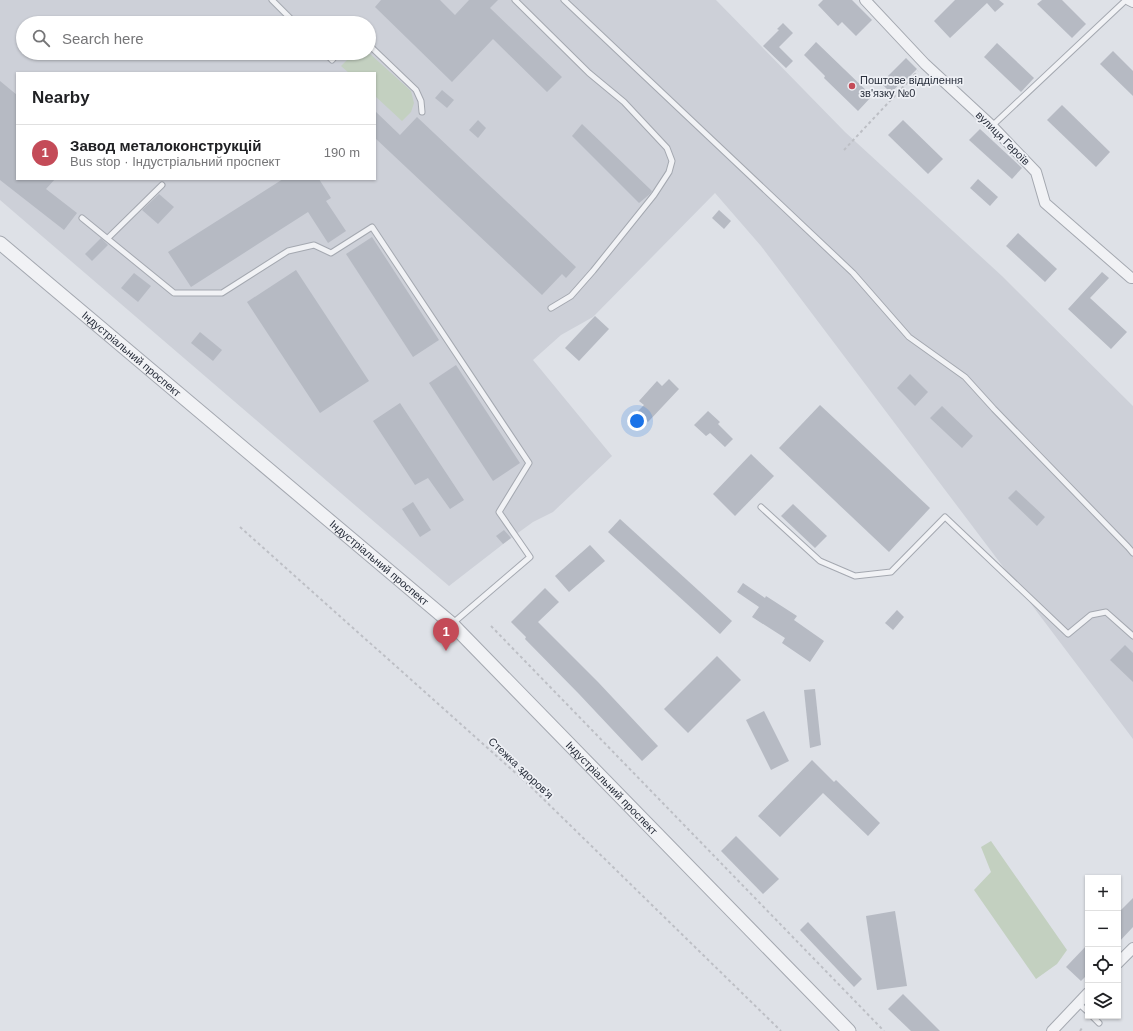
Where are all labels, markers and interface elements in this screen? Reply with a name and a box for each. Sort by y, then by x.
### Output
search box [16,16,376,60]
icon: search [30,27,52,49]
text: Search here [62,30,144,47]
place label: Поштове відділення зв'язку №0 [860,74,963,99]
marker: Поштове відділення зв'язку №0 [847,81,857,91]
text: Nearby [32,88,90,107]
street label: вулиця Героїв [974,109,1033,168]
text: Завод металоконструкцій [70,137,261,154]
text: 1 [41,145,49,160]
text: 190 m [324,145,360,160]
text: Bus stop · Індустріальний проспект [70,154,280,169]
street label: Індустріальний проспект [80,309,183,399]
your location [627,411,647,431]
street label: Індустріальний проспект [327,518,431,608]
pin: 1 [433,618,459,651]
street label: Стежка здоров'я [486,735,556,801]
street label: Індустріальний проспект [564,739,660,837]
map controls [1085,875,1121,1019]
button: + [1085,875,1121,911]
button: − [1085,911,1121,947]
button: locate [1085,947,1121,983]
button: layers [1085,983,1121,1019]

